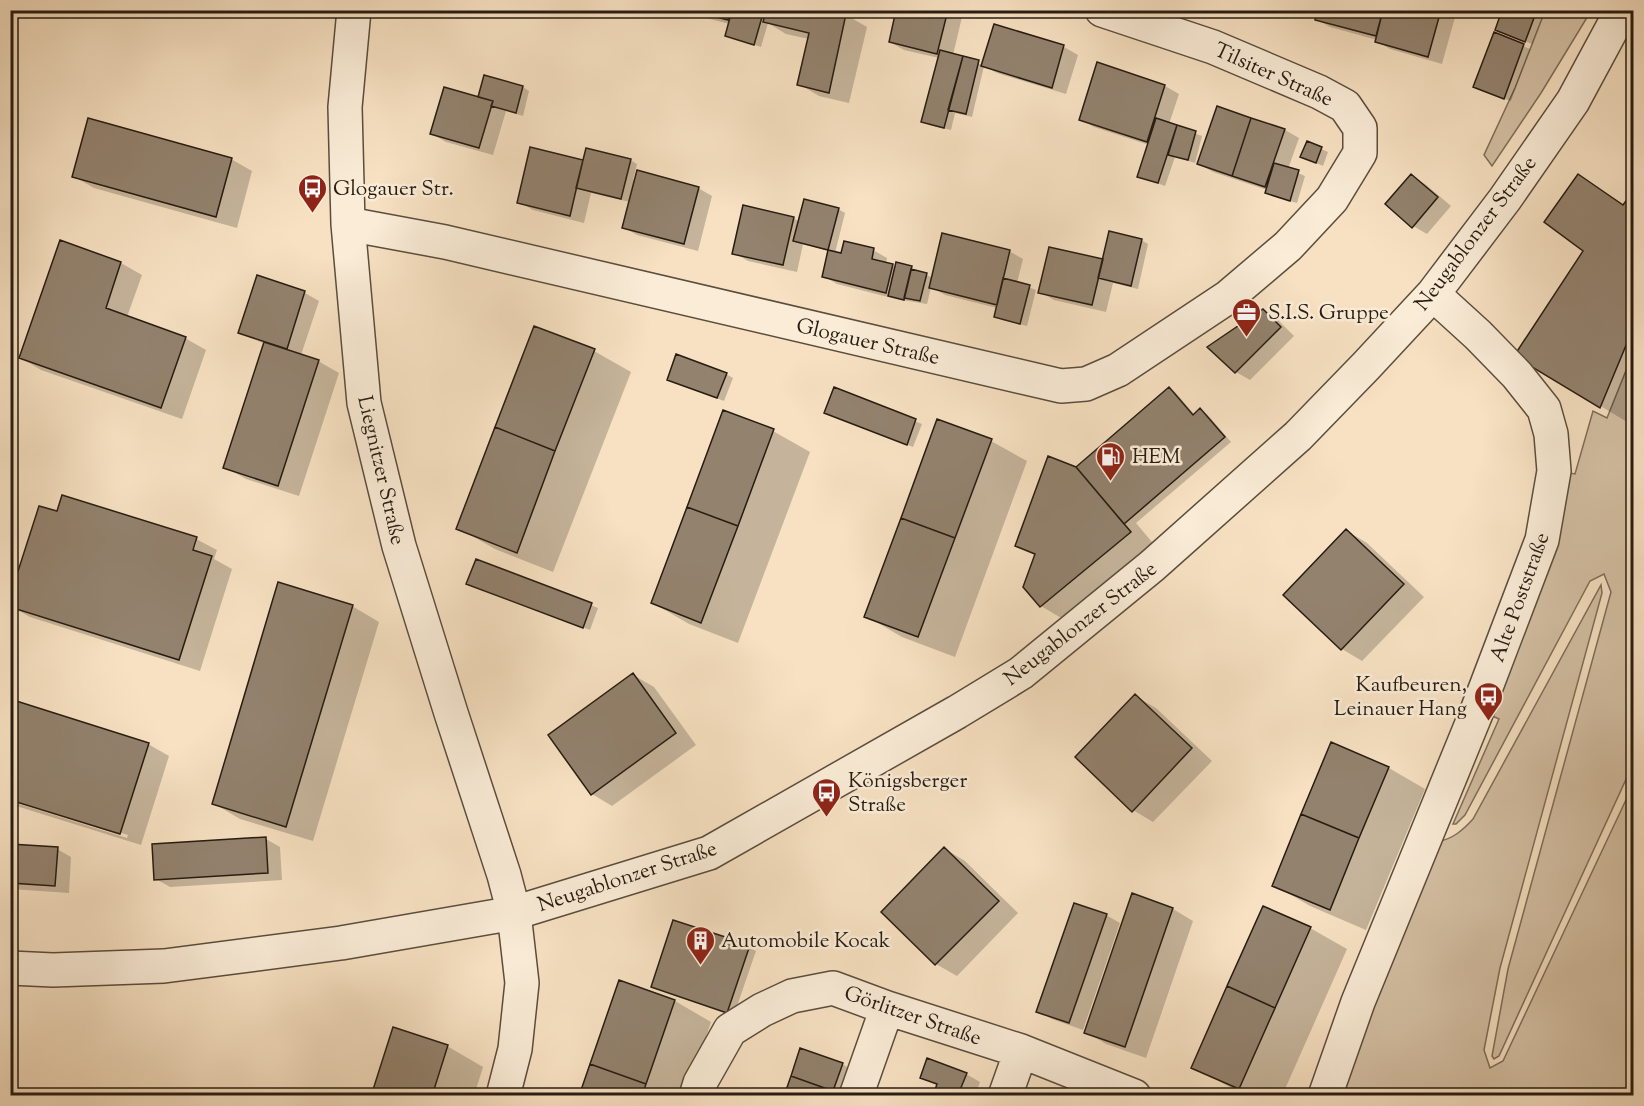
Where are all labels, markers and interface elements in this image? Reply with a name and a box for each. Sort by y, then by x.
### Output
street label: Tilsiter Straße [1209,36,1337,115]
street label: Neugablonzer Straße [1408,150,1545,318]
bus stop icon: Glogauer Str. [296,172,328,214]
place label: Glogauer Str. [333,175,454,205]
office icon: S.I.S. Gruppe [1231,296,1263,338]
place label: S.I.S. Gruppe [1268,299,1389,329]
street label: Glogauer Straße [793,312,942,374]
street label: Liegnitzer Straße [348,393,412,548]
fuel station icon: HEM [1095,440,1127,482]
place label: HEM [1132,443,1181,473]
street label: Alte Poststraße [1484,529,1558,667]
street label: Neugablonzer Straße [998,555,1164,694]
place label: Kaufbeuren, Leinauer Hang [1334,671,1467,725]
bus stop icon: Kaufbeuren, Leinauer Hang [1472,680,1504,722]
place label: Königsberger Straße [848,767,967,821]
bus stop icon: Königsberger Straße [811,776,843,818]
street label: Neugablonzer Straße [534,835,721,921]
building icon: Automobile Kocak [684,924,716,966]
place label: Automobile Kocak [721,927,891,957]
street label: Görlitzer Straße [840,979,985,1054]

